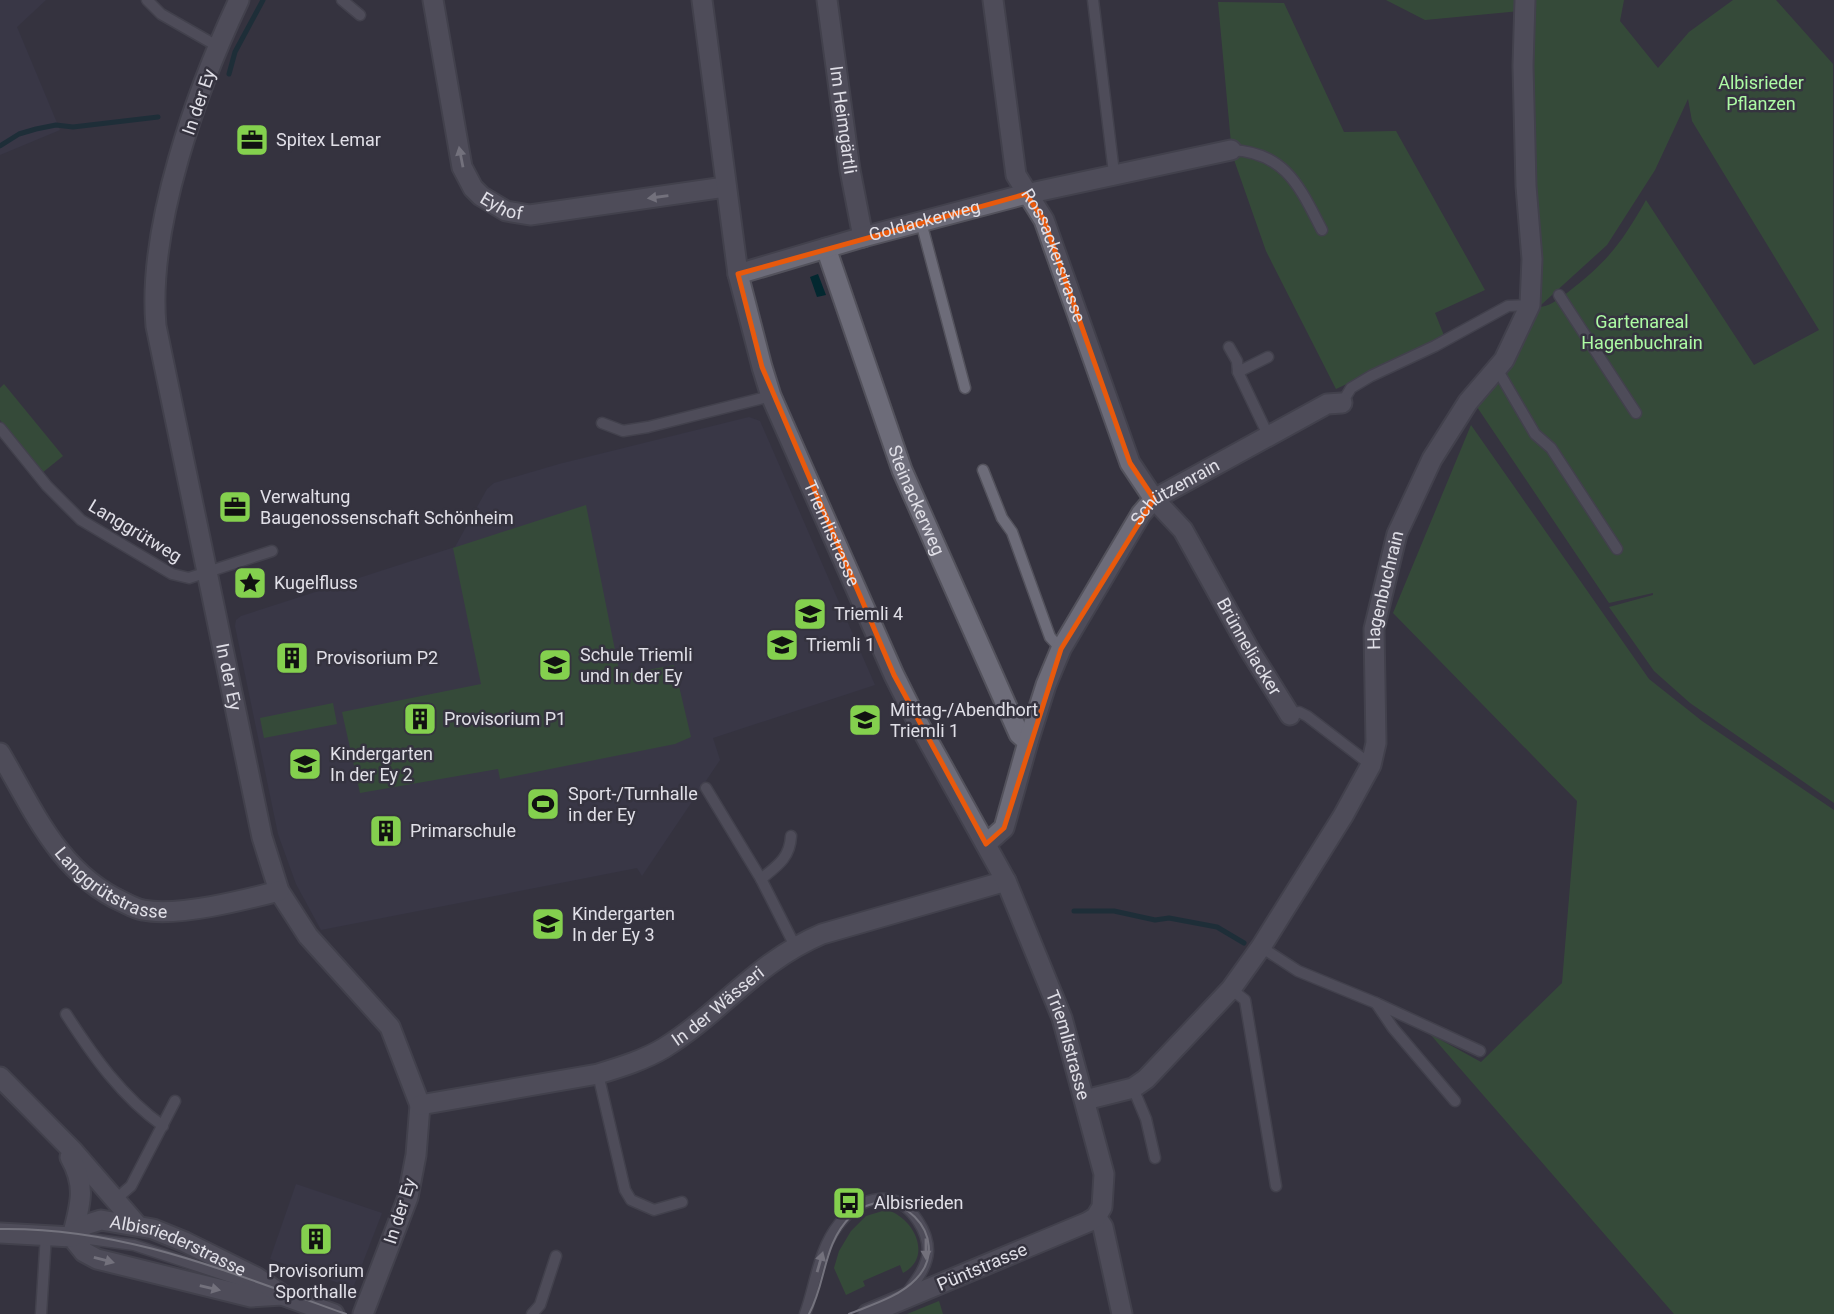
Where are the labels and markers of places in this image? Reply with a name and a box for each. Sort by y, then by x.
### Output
office icon: Spitex Lemar [233,121,271,159]
place label: Spitex Lemar [276,129,381,150]
place label: Verwaltung Baugenossenschaft Schönheim [260,486,514,528]
office icon: Verwaltung Baugenossenschaft Schönheim [216,488,254,526]
place icon: Kugelfluss [231,564,269,602]
place label: Kugelfluss [274,572,358,593]
school or university icon: Triemli 4 [791,595,829,633]
place label: Triemli 4 [834,603,903,624]
school or university icon: Triemli 1 [763,626,801,664]
place label: Triemli 1 [806,634,875,655]
building icon: Provisorium P2 [273,639,311,677]
place label: Schule Triemli und In der Ey [580,644,693,686]
school or university icon: Schule Triemli und In der Ey [536,646,574,684]
place label: Provisorium P2 [316,647,438,668]
place label: Mittag-/Abendhort Triemli 1 [890,699,1038,741]
building icon: Provisorium P1 [401,700,439,738]
school or university icon: Mittag-/Abendhort Triemli 1 [846,701,884,739]
place label: Provisorium P1 [444,708,566,729]
place label: Kindergarten In der Ey 2 [330,743,433,785]
school or university icon: Kindergarten In der Ey 2 [286,745,324,783]
place label: Sport-/Turnhalle in der Ey [568,783,698,825]
sports icon: Sport-/Turnhalle in der Ey [524,785,562,823]
building icon: Primarschule [367,812,405,850]
place label: Primarschule [410,820,516,841]
place label: Kindergarten In der Ey 3 [572,903,675,945]
school or university icon: Kindergarten In der Ey 3 [529,905,567,943]
bus stop icon: Albisrieden [830,1184,868,1222]
place label: Albisrieden [874,1192,964,1213]
building icon: Provisorium Sporthalle [297,1220,335,1258]
place label: Provisorium Sporthalle [268,1260,364,1302]

